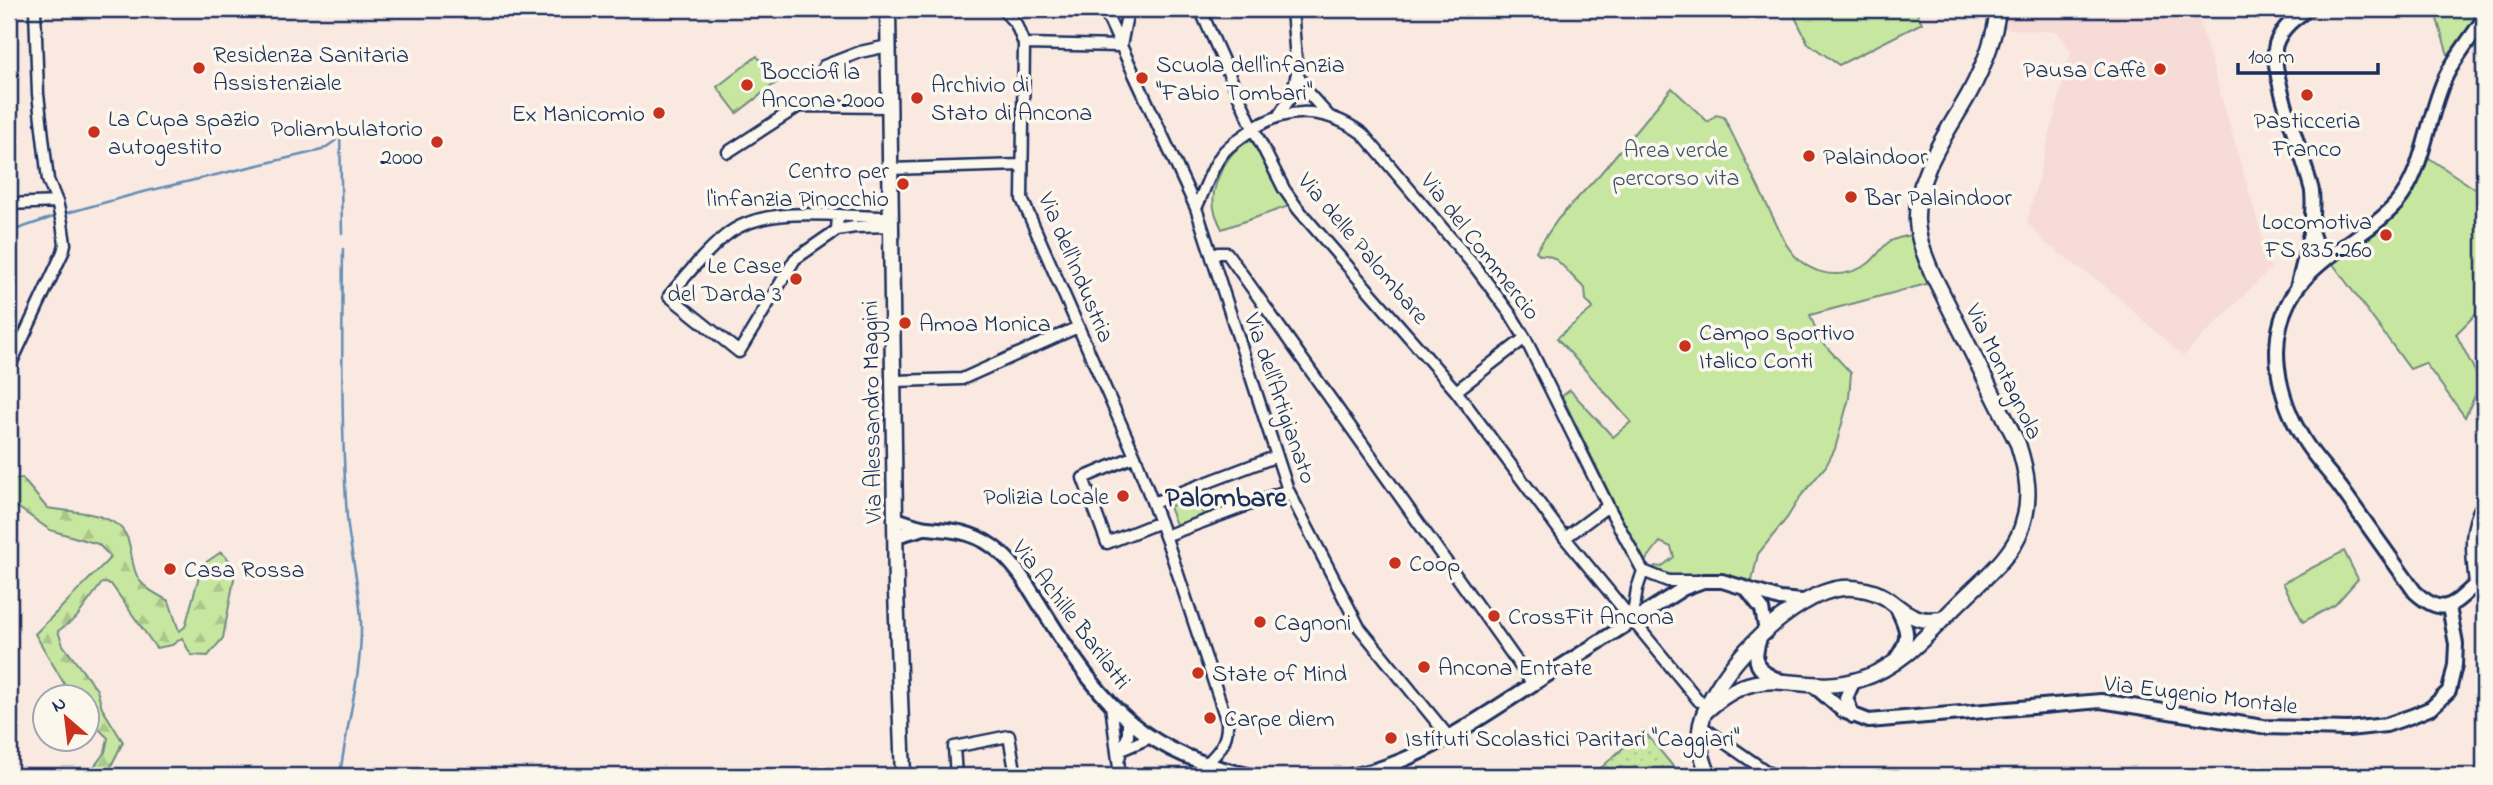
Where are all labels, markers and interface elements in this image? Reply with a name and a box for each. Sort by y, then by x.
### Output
scale bar [2238,32,2378,76]
place label: Residenza Sanitaria Assistenziale [213,39,409,102]
text: 100 m [2248,43,2294,73]
place label: Scuola dell'infanzia "Fabio Tombari" [1156,49,1345,112]
place label: Pausa Caffè [2023,54,2146,89]
place label: Bocciofila Ancona 2000 [760,56,885,119]
marker: Residenza Sanitaria Assistenziale [191,60,207,76]
marker: Pausa Caffè [2152,61,2168,77]
place label: Archivio di Stato di Ancona [931,69,1092,132]
marker: Scuola dell'infanzia "Fabio Tombari" [1134,70,1150,86]
marker: Bocciofila Ancona 2000 [739,77,755,93]
marker: Pasticceria Franco [2299,87,2315,103]
marker: Archivio di Stato di Ancona [909,90,925,106]
place label: Ex Manicomio [511,98,645,133]
place label: La Cupa spazio autogestito [108,103,260,166]
marker: Ex Manicomio [651,105,667,121]
place label: Pasticceria Franco [2254,105,2360,168]
place label: Poliambulatorio 2000 [271,113,423,176]
marker: La Cupa spazio autogestito [86,124,102,140]
marker: Poliambulatorio 2000 [429,134,445,150]
park label: Area verde percorso vita [1612,134,1740,197]
place label: Palaindoor [1823,141,1928,176]
marker: Palaindoor [1801,148,1817,164]
place label: Centro per l'infanzia Pinocchio [706,155,890,218]
street label: Via delle Palombare [1287,165,1436,334]
street label: Via del Commercio [1410,166,1548,329]
marker: Centro per l'infanzia Pinocchio [895,176,911,192]
place label: Bar Palaindoor [1864,182,2013,217]
street label: Via dell'Industria [1027,186,1122,349]
marker: Bar Palaindoor [1843,189,1859,205]
place label: Locomotiva FS 835.260 [2262,206,2372,269]
marker: Locomotiva FS 835.260 [2378,227,2394,243]
place label: Le Case del Darda 3 [667,250,782,313]
marker: Le Case del Darda 3 [788,271,804,287]
street label: Via Montagnola [1954,297,2051,446]
street label: Via Alessandro Maggini [854,300,893,525]
place label: Amoa Monica [919,308,1051,343]
street label: Via dell'Artigianato [1233,308,1324,489]
marker: Amoa Monica [897,315,913,331]
place label: Campo sportivo Italico Conti [1699,317,1855,380]
marker: Campo sportivo Italico Conti [1677,338,1693,354]
district label: Palombare [1165,479,1288,520]
place label: Polizia Locale [983,481,1109,516]
marker: Polizia Locale [1115,488,1131,504]
street label: Via Achille Barilatti [1001,532,1138,698]
place label: Coop [1409,548,1460,583]
place label: Casa Rossa [184,554,304,589]
marker: Coop [1387,555,1403,571]
marker: Casa Rossa [162,561,178,577]
place label: CrossFit Ancona [1508,601,1674,636]
place label: Cagnoni [1274,607,1351,642]
marker: CrossFit Ancona [1486,608,1502,624]
marker: Cagnoni [1252,614,1268,630]
place label: Ancona Entrate [1438,652,1592,687]
place label: State of Mind [1212,658,1348,693]
marker: Ancona Entrate [1416,659,1432,675]
marker: State of Mind [1190,665,1206,681]
street label: Via Eugenio Montale [2101,667,2300,726]
north arrow [32,684,102,754]
text: N [47,690,71,720]
place label: Carpe diem [1224,703,1335,738]
marker: Carpe diem [1202,710,1218,726]
place label: Istituti Scolastici Paritari "Caggiari" [1405,723,1740,758]
marker: Istituti Scolastici Paritari "Caggiari" [1383,730,1399,746]

